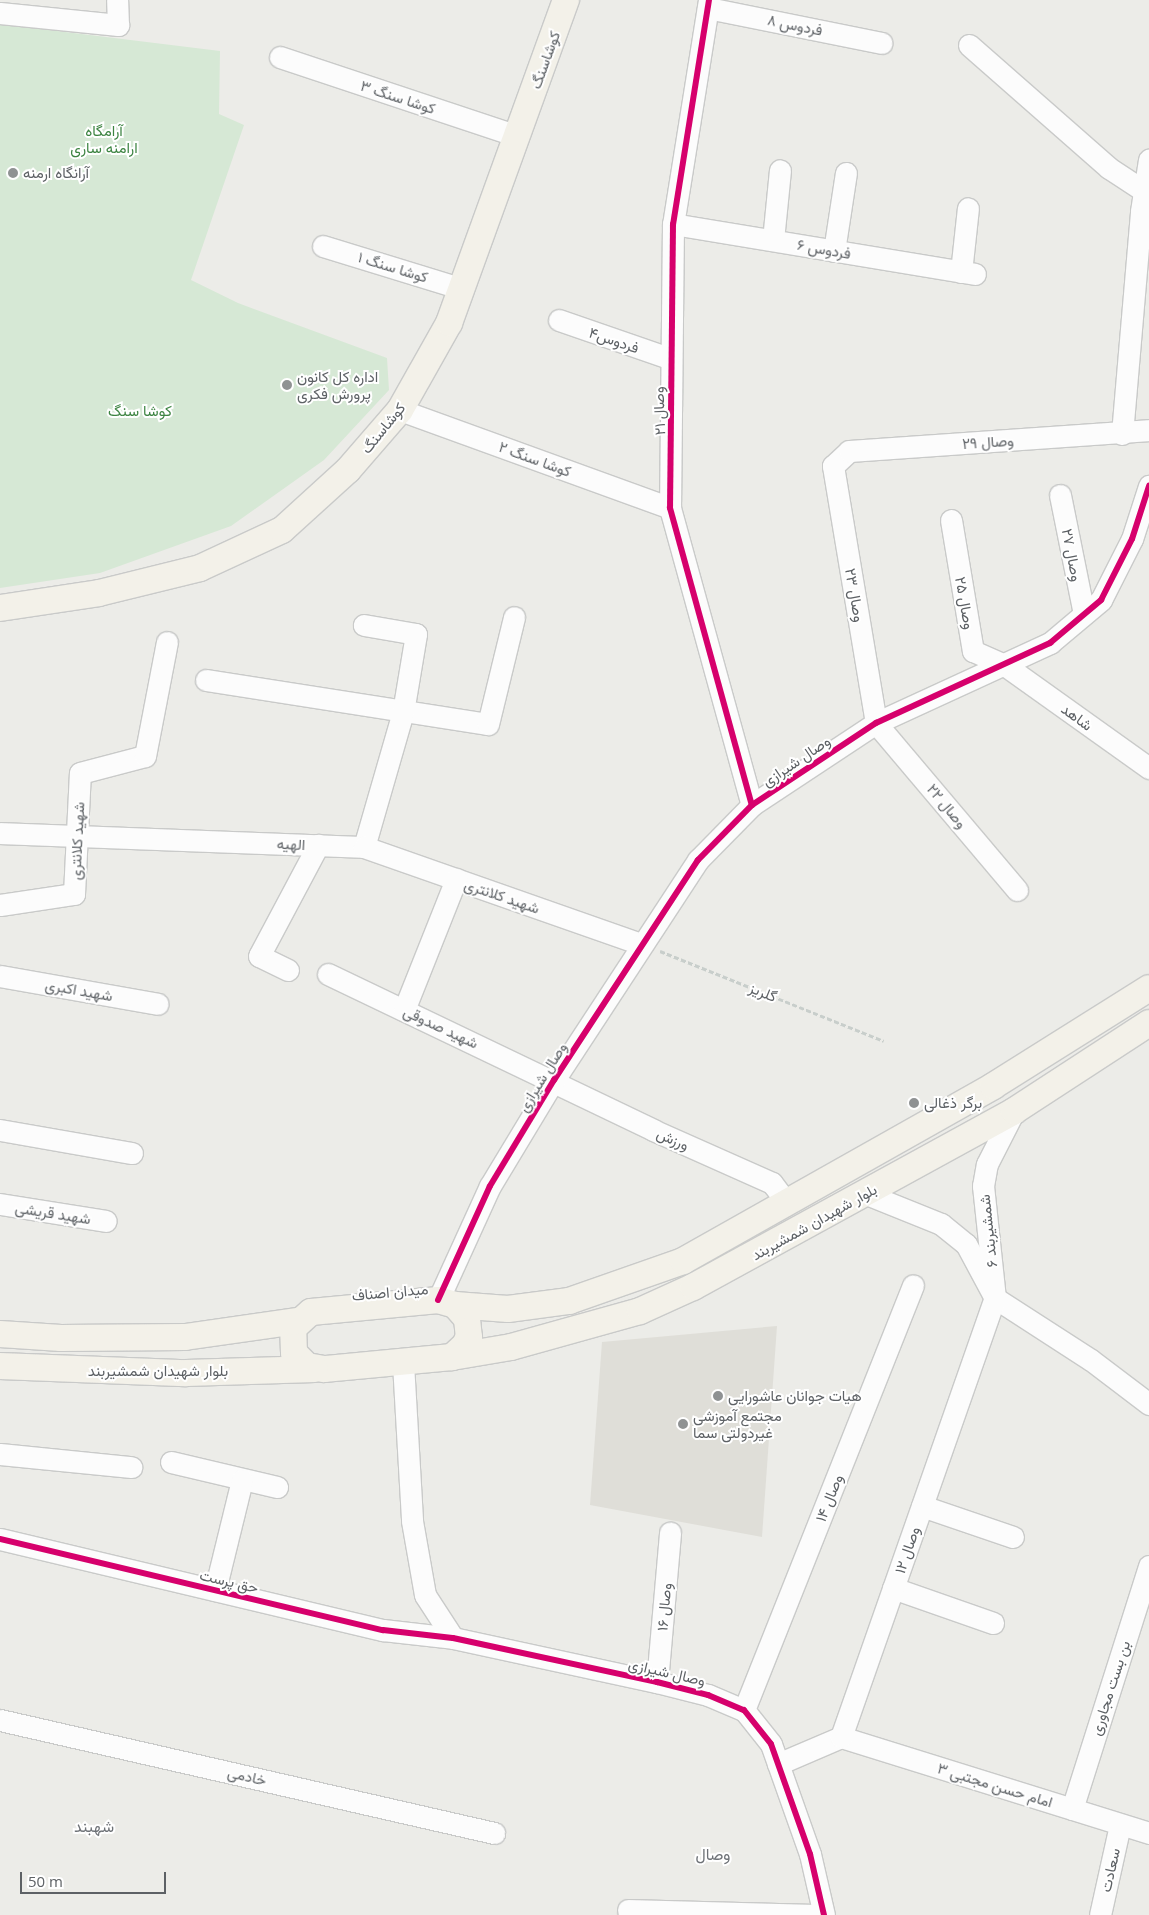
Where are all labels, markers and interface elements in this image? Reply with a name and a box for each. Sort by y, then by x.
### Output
street label: فردوس ۸ [766,11,824,39]
street label: کوشاسنگ [526,29,564,91]
street label: کوشا سنگ ۳ [358,76,438,118]
park label: آرامگاه ارامنه ساری [70,121,138,156]
place label: آرانگاه ارمنه [23,164,89,182]
marker: آرانگاه ارمنه [7,167,19,179]
street label: فردوس ۶ [796,235,852,263]
street label: کوشا سنگ ۱ [356,248,430,286]
street label: فردوس۴ [587,323,641,357]
place label: اداره کل کانون پرورش فکری [297,367,378,402]
marker: اداره کل کانون پرورش فکری [281,379,293,391]
street label: وصال ۲۱ [649,386,669,436]
street label: کوشاسنگ [357,399,409,457]
park label: کوشا سنگ [108,402,172,420]
street label: وصال ۲۹ [962,431,1014,453]
street label: کوشا سنگ ۲ [496,438,574,480]
street label: وصال ۲۷ [1058,527,1086,583]
street label: وصال ۲۳ [841,567,869,623]
street label: وصال ۲۵ [952,575,978,631]
street label: شاهد [1058,700,1096,734]
street label: وصال شیرازی [758,732,834,790]
street label: وصال ۲۲ [923,780,971,832]
street label: شهید کلانتری [66,801,88,881]
street label: الهیه [276,834,306,854]
street label: شهید کلانتری [462,875,542,917]
street label: شهید اکبری [44,975,114,1005]
street label: گلریز [747,978,779,1006]
street label: شهید صدوقی [401,1002,481,1052]
street label: وصال شیرازی [514,1039,570,1115]
place label: برگر ذغالی [924,1094,982,1112]
marker: برگر ذغالی [908,1097,920,1109]
street label: ورزش [654,1124,692,1154]
street label: بلوار شهیدان شمشیربند [748,1180,880,1264]
street label: شمشیربند ۶ [975,1194,1001,1268]
street label: شهید قریشی [14,1198,92,1228]
street label: میدان اصناف [351,1280,429,1304]
street label: بلوار شهیدان شمشیربند [88,1362,228,1380]
place label: هیات جوانان عاشورایی [728,1387,862,1405]
marker: هیات جوانان عاشورایی [712,1390,724,1402]
place label: مجتمع آموزشی غیردولتی سما [693,1406,782,1441]
marker: مجتمع آموزشی غیردولتی سما [677,1418,689,1430]
street label: وصال ۱۴ [811,1472,847,1524]
street label: وصال ۱۲ [891,1524,923,1576]
street label: حق پرست [198,1566,260,1596]
street label: وصال ۱۶ [653,1582,675,1632]
street label: بن بست مجاوری [1086,1638,1134,1738]
street label: وصال شیرازی [627,1654,707,1690]
street label: امام حسن مجتبی ۳ [935,1759,1055,1811]
street label: خادمی [226,1763,268,1789]
district label: شهبند [74,1816,114,1836]
district label: وصال [696,1844,730,1864]
street label: سعادت [1096,1846,1124,1894]
scale bar [22,1862,169,1894]
text: 50 m [28,1871,63,1891]

